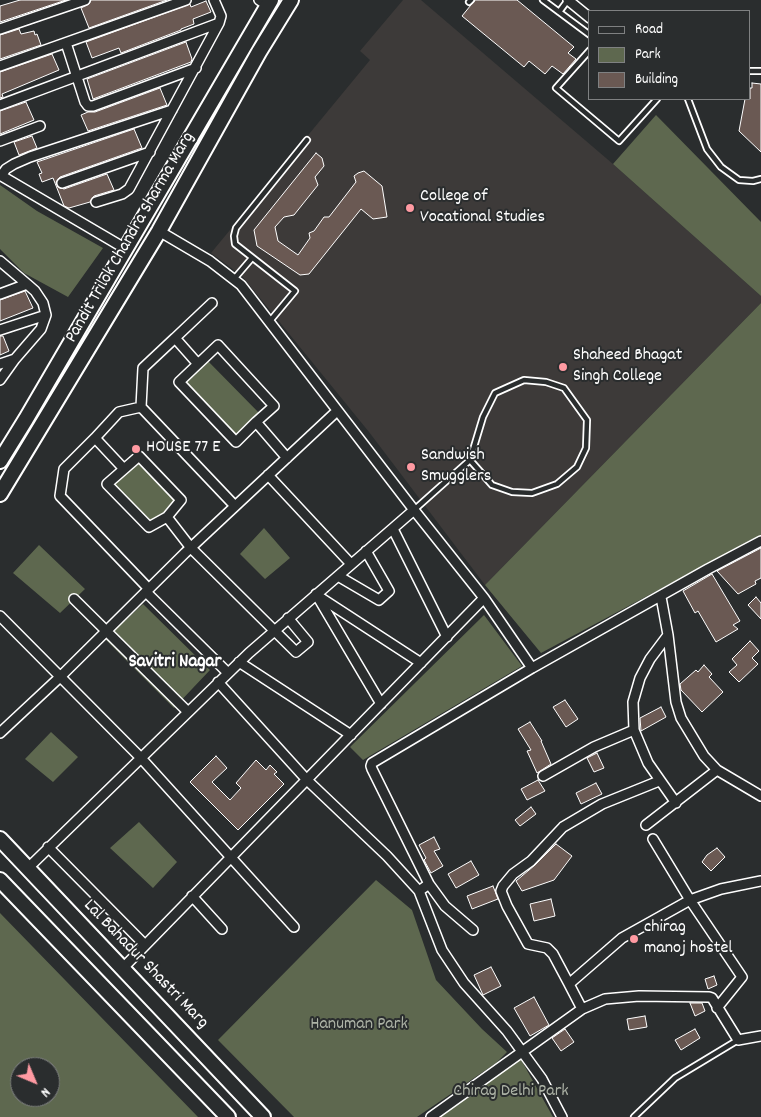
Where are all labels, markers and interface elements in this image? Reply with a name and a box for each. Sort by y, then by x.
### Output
legend [588,10,751,100]
text: Road [635,19,663,41]
text: Park [635,44,661,66]
text: Building [635,69,678,91]
street label: Pandit Trilok Chandra Sharma Marg [62,129,200,347]
place label: College of Vocational Studies [420,187,545,230]
marker: College of Vocational Studies [404,202,416,214]
place label: Shaheed Bhagat Singh College [573,346,682,388]
marker: Shaheed Bhagat Singh College [557,361,569,373]
place label: HOUSE 77 E [146,438,221,460]
marker: HOUSE 77 E [130,443,142,455]
place label: Sandwish Smugglers [421,446,491,488]
marker: Sandwish Smugglers [405,461,417,473]
district label: Savitri Nagar [128,652,222,674]
street label: Lal Bahadur Shastri Marg [78,896,212,1034]
place label: chirag manoj hostel [644,918,733,961]
marker: chirag manoj hostel [628,933,640,945]
park label: Hanuman Park [310,1015,408,1037]
north arrow [10,1057,60,1107]
text: N [35,1082,54,1101]
park label: Chirag Delhi Park [453,1082,569,1104]

